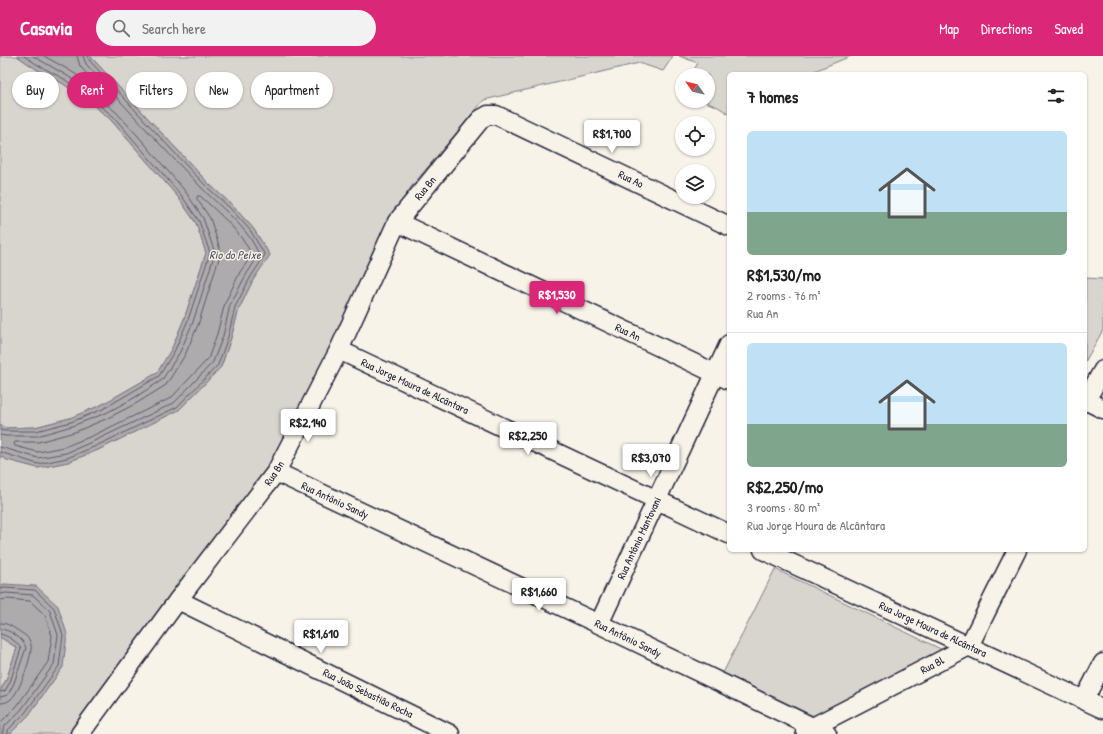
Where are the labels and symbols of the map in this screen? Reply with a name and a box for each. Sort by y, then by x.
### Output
north arrow [675,68,715,108]
pin: R$1,700 [575,120,649,154]
street label: Rua Ao [616,167,646,191]
street label: Rua Bn [411,173,439,203]
water label: Rio do Peixe [209,246,262,263]
pin: R$1,530 [520,281,594,315]
street label: Rua An [613,320,643,344]
street label: Rua Jorge Moura de Alcântara [359,355,472,417]
pin: R$2,140 [271,409,345,443]
pin: R$2,250 [491,422,565,456]
pin: R$3,070 [614,444,688,478]
street label: Rua Bn [261,458,287,488]
street label: Rua Antônio Sandy [299,478,371,522]
street label: Rua Antônio Mantovani [614,495,664,581]
pin: R$1,660 [502,578,576,612]
street label: Rua Jorge Moura de Alcântara [877,598,990,660]
street label: Rua Antônio Sandy [592,616,664,660]
pin: R$1,610 [284,620,358,654]
street label: Rua Bl [918,653,946,677]
street label: Rua João Sebastião Rocha [321,665,416,721]

